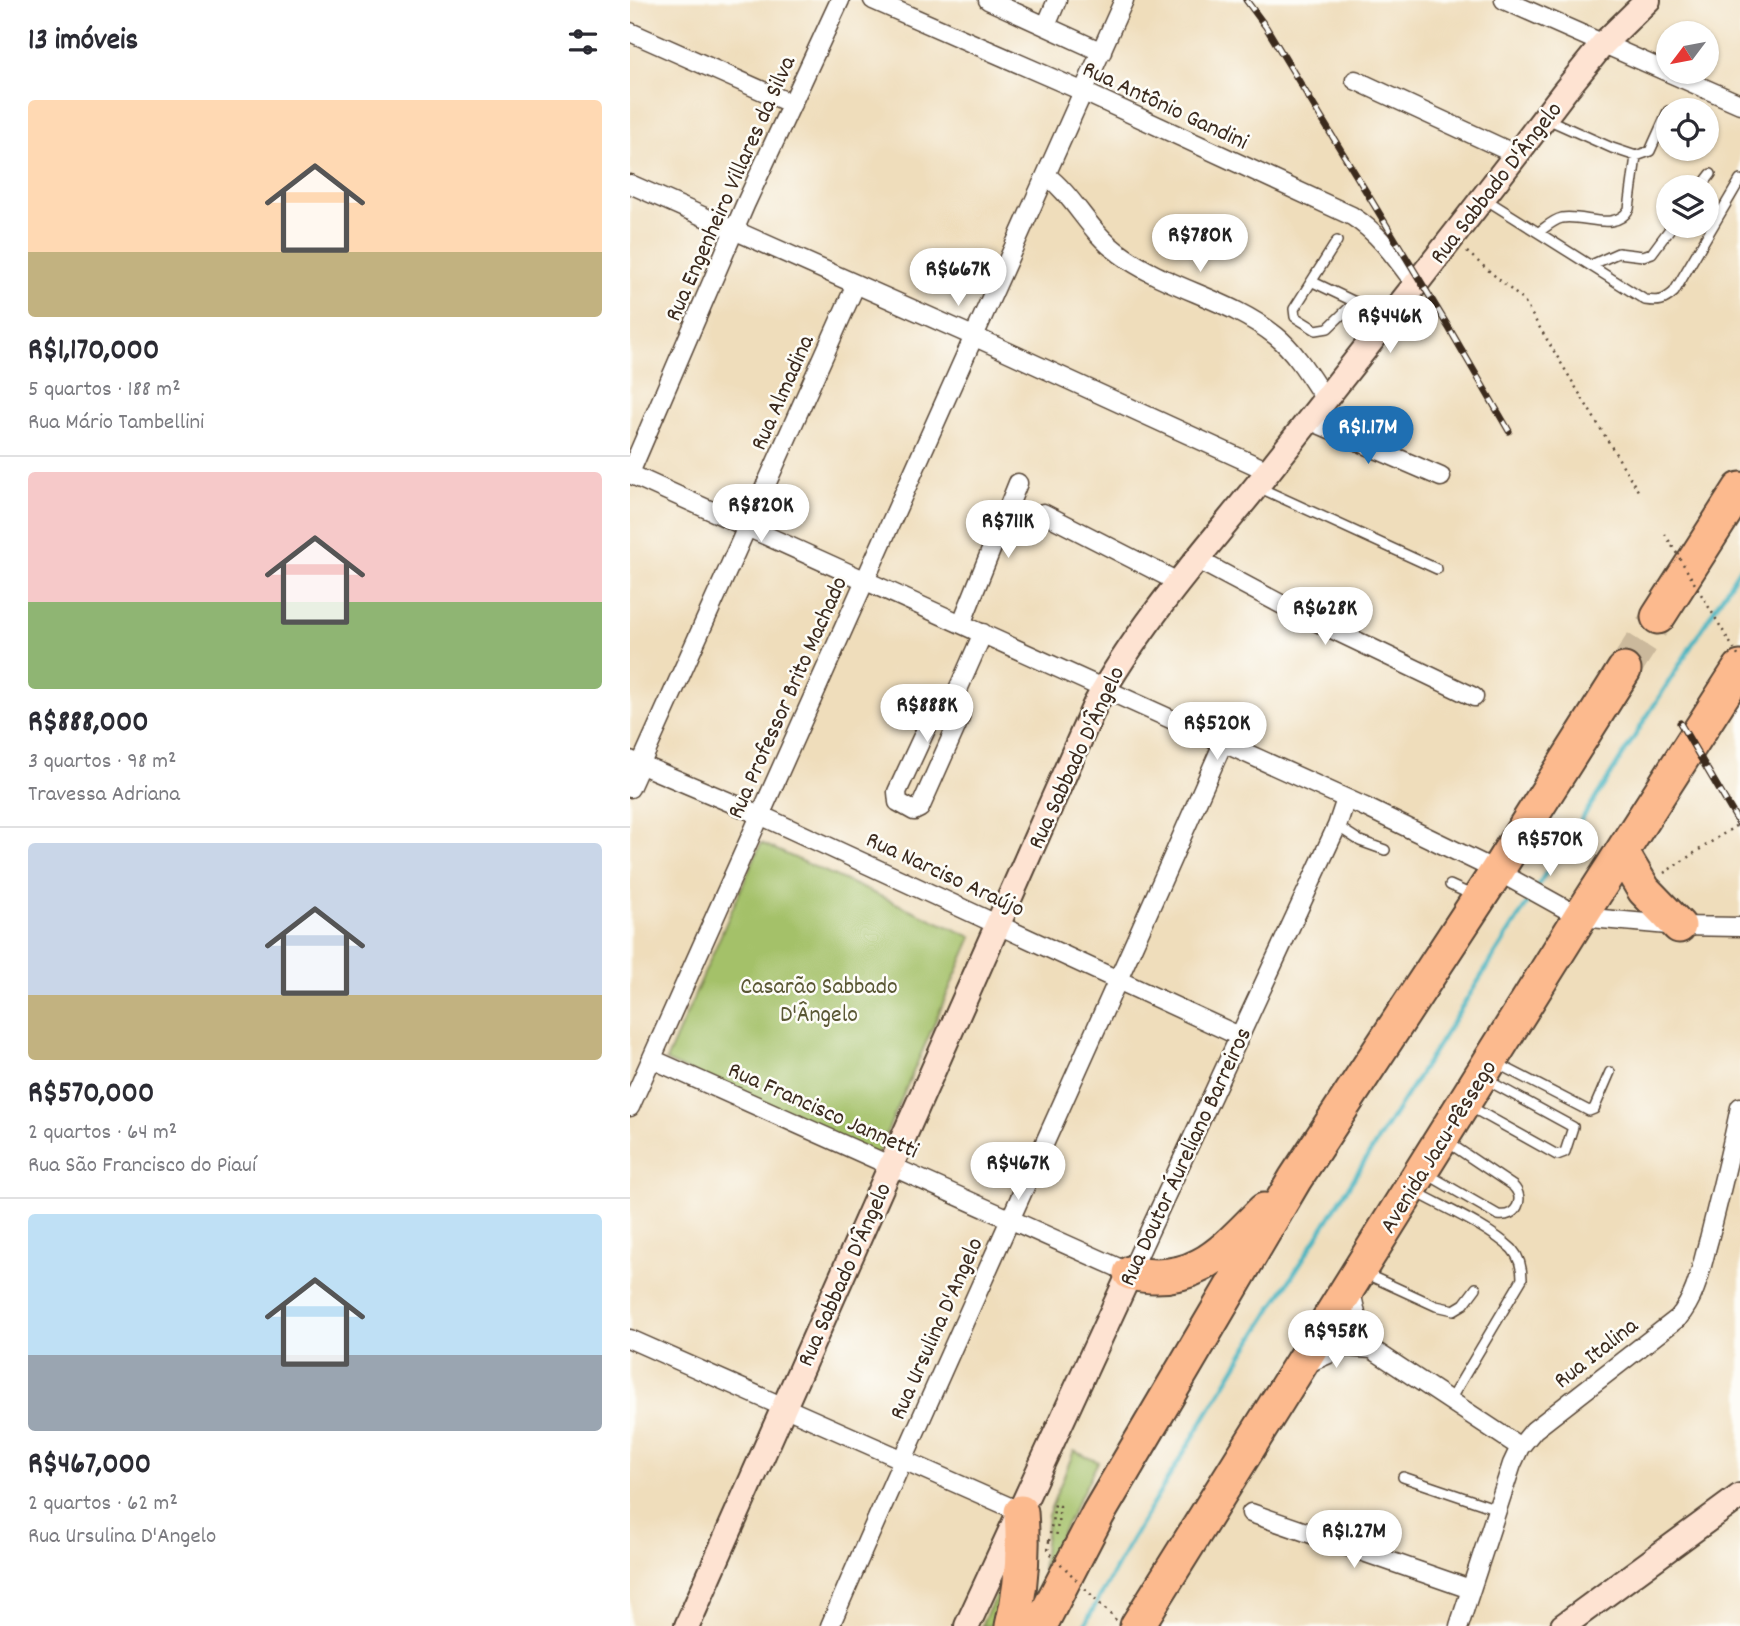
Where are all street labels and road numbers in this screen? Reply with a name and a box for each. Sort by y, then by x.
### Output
street label: Rua Engenheiro Villares da Silva [658,50,806,327]
street label: Rua Antônio Gandini [1076,53,1253,160]
street label: Rua Sabbado D'Ângelo [1423,95,1572,272]
street label: Rua Almadina [743,329,825,456]
street label: Rua Professor Brito Machado [720,571,858,825]
street label: Rua Sabbado D'Ângelo [1020,661,1135,855]
street label: Rua Narciso Araújo [860,824,1030,927]
street label: Rua Doutor Áureliano Barreiros [1112,1022,1262,1292]
street label: Rua Francisco Jannetti [722,1054,924,1169]
street label: Avenida Jacu-Pêssego [1373,1054,1507,1241]
street label: Rua Sabbado D'Ângelo [790,1178,902,1373]
street label: Rua Ursulina D'Angelo [882,1233,993,1426]
street label: Rua Italina [1547,1310,1647,1398]

